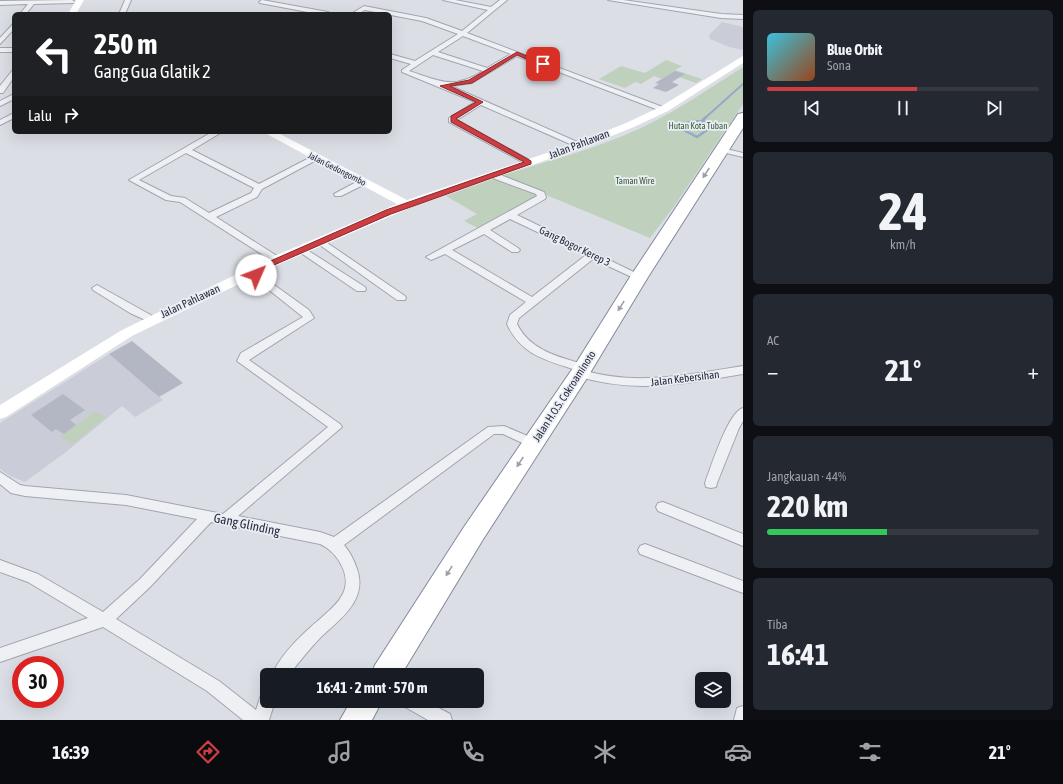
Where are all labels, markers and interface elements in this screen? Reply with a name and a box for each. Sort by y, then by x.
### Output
icon: left [28,28,80,80]
text: 250 m [94,28,157,60]
text: Blue Orbit [827,41,882,58]
pin [526,47,560,81]
icon: arrive [532,53,554,75]
text: Sona [827,58,851,73]
text: Gang Gua Glatik 2 [94,61,211,82]
icon: previous [801,97,823,119]
icon: pause [892,97,914,119]
icon: next [983,97,1005,119]
icon: right [60,104,82,126]
text: Lalu [28,107,52,124]
park label: Hutan Kota Tuban [668,121,728,131]
street label: Jalan Pahlawan [547,127,611,161]
street label: Jalan Gedongombo [306,150,368,188]
one-way arrow [702,167,710,178]
park label: Taman Wire [615,176,655,186]
text: 24 [879,181,927,241]
street label: Gang Bogor Kerep 3 [537,224,613,268]
text: km/h [890,237,916,252]
position arrow [235,254,277,296]
street label: Jalan Pahlawan [158,282,222,320]
one-way arrow [617,301,625,311]
text: AC [767,333,779,348]
street label: Jalan H.O.S. Cokroaminoto [530,348,598,444]
text: 21° [885,353,921,387]
text: − [767,358,778,384]
text: + [1028,358,1039,384]
street label: Jalan Kebersihan [650,368,720,388]
one-way arrow [516,457,524,467]
text: Jangkauan · 44% [767,469,846,484]
text: 220 km [767,489,848,523]
street label: Gang Glinding [212,510,282,539]
one-way arrow [446,565,453,577]
text: Tiba [767,617,788,632]
text: 16:41 [767,637,829,671]
speed limit sign: 30 [12,656,64,708]
map controls [695,672,731,708]
button: layers [695,672,731,708]
text: 16:41 · 2 mnt · 570 m [316,679,428,696]
icon: directions [194,738,222,766]
icon: music [326,738,354,766]
icon: phone [459,738,487,766]
icon: climate [591,738,619,766]
icon: car [724,738,752,766]
icon: filters [856,738,884,766]
text: 16:39 [52,742,89,763]
text: 21° [989,742,1011,763]

